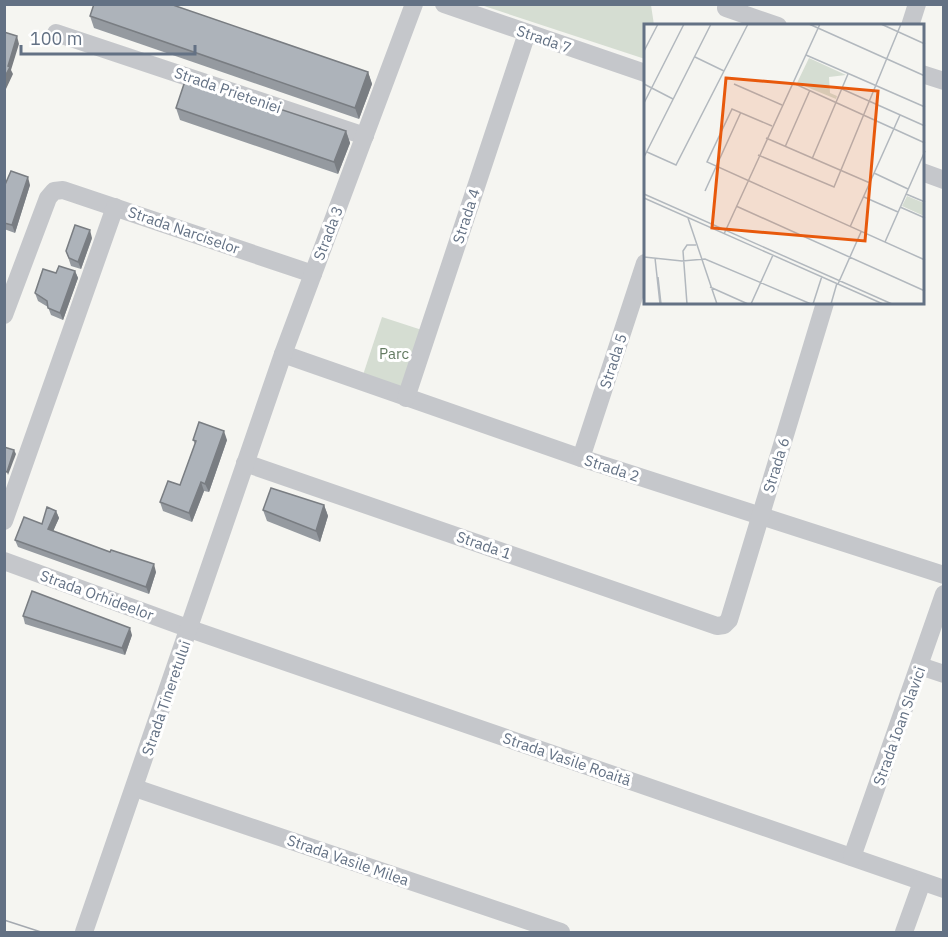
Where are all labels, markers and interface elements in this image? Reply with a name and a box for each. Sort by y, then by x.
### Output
scale bar [21,18,195,56]
street label: Strada 7 [514,21,574,57]
inset map [644,24,924,304]
text: 100 m [30,27,82,50]
street label: Strada Prieteniei [172,63,284,117]
street label: Strada 4 [448,186,484,246]
street label: Strada Narciselor [126,202,243,258]
street label: Strada 3 [309,203,347,263]
street label: Strada 5 [595,331,631,391]
park label: Parc [379,344,409,363]
street label: Strada 6 [759,435,793,495]
street label: Strada 2 [582,450,642,486]
street label: Strada 1 [454,527,514,563]
street label: Strada Orhideelor [38,566,157,624]
street label: Strada Tineretului [137,638,195,758]
street label: Strada Ioan Slavici [869,664,929,788]
street label: Strada Vasile Roaită [501,728,633,790]
street label: Strada Vasile Milea [285,830,411,890]

